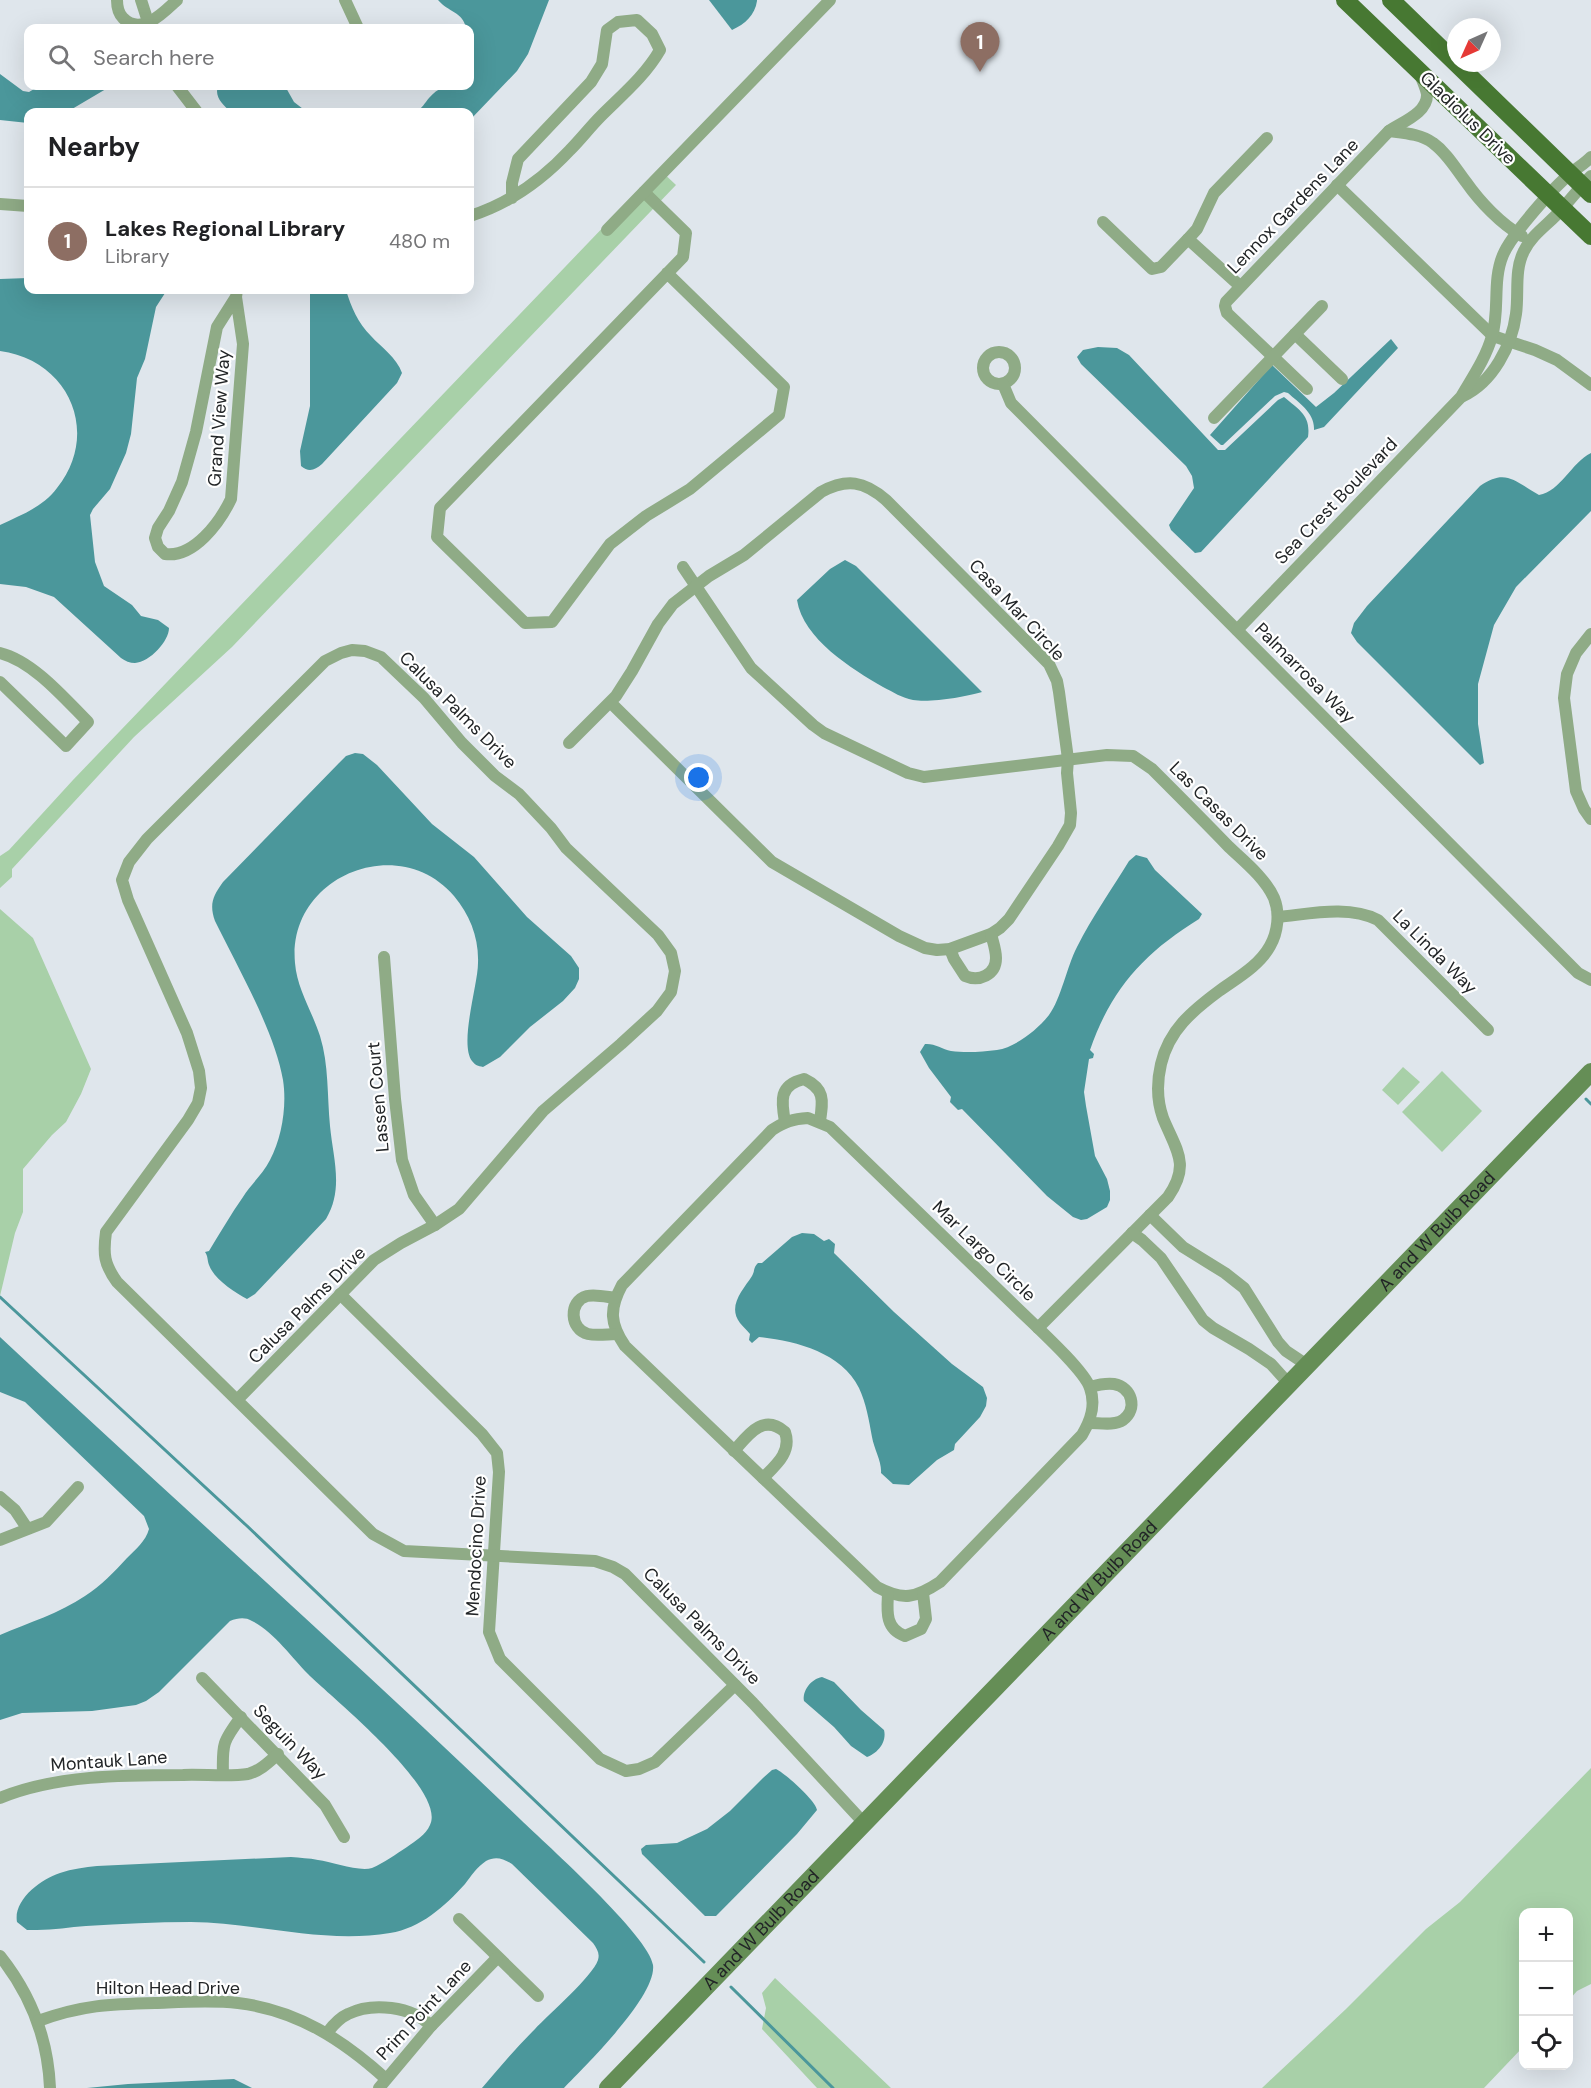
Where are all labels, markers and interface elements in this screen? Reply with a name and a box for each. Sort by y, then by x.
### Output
north arrow [1447,18,1501,72]
pin: 1 [960,22,1000,72]
search box [24,24,474,90]
icon: search [45,41,78,74]
text: Search here [93,43,214,72]
street label: Gladiolus Drive [1415,66,1521,170]
text: Nearby [48,130,140,164]
street label: Lennox Gardens Lane [1222,133,1364,279]
text: Lakes Regional Library [105,214,345,243]
text: 1 [64,228,71,254]
text: 480 m [389,228,450,254]
text: Library [105,243,170,269]
street label: Grand View Way [202,349,236,487]
street label: Sea Crest Boulevard [1269,432,1403,570]
street label: Casa Mar Circle [964,554,1070,666]
street label: Palmarrosa Way [1249,617,1361,729]
street label: Calusa Palms Drive [394,646,522,774]
street label: Las Casas Drive [1164,756,1274,866]
your location [684,763,713,792]
street label: La Linda Way [1388,905,1482,999]
street label: Lassen Court [361,1041,395,1153]
street label: A and W Bulb Road [1373,1166,1501,1297]
street label: Mar Largo Circle [927,1195,1041,1307]
street label: Calusa Palms Drive [243,1241,371,1369]
street label: Mendocino Drive [460,1475,492,1617]
street label: A and W Bulb Road [1035,1515,1163,1646]
street label: Calusa Palms Drive [638,1562,766,1690]
street label: Seguin Way [248,1699,332,1785]
street label: Montauk Lane [50,1745,168,1777]
street label: A and W Bulb Road [697,1865,825,1995]
map controls [1519,1908,1573,2070]
button: + [1519,1908,1573,1962]
street label: Prim Point Lane [371,1955,477,2065]
button: − [1519,1962,1573,2016]
street label: Hilton Head Drive [96,1976,240,2000]
button: locate [1519,2016,1573,2070]

